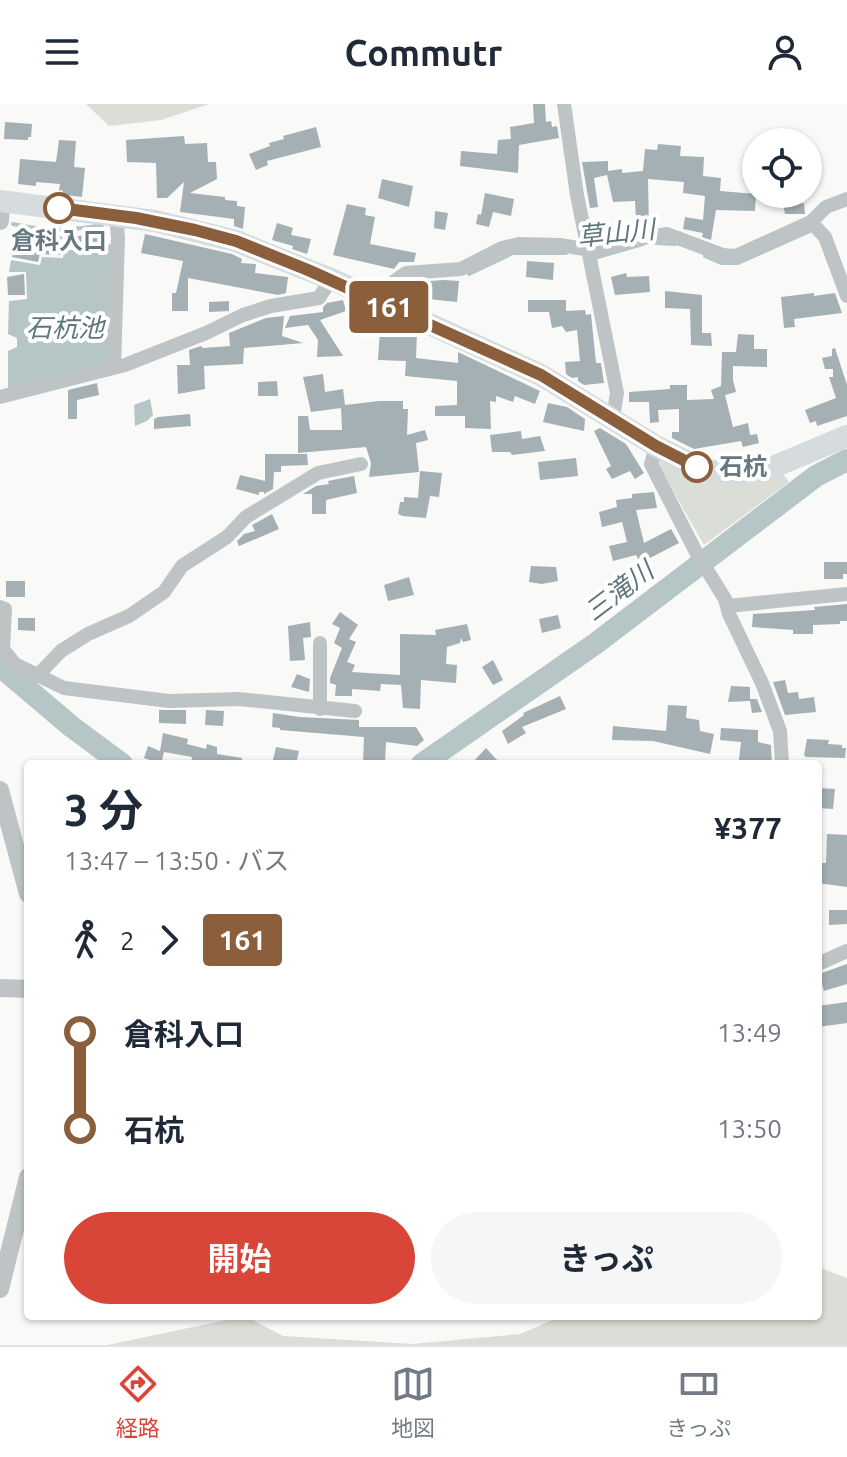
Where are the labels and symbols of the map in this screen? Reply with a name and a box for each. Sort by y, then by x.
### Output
marker: 倉科入口 [44,193,74,223]
water label: 草山川 [576,214,659,251]
place label: 倉科入口 [11,227,107,254]
line badge: 161 [343,281,435,333]
water label: 石杭池 [26,313,107,342]
marker: 石杭 [682,452,712,482]
place label: 石杭 [719,453,767,480]
water label: 三滝川 [579,554,661,626]

